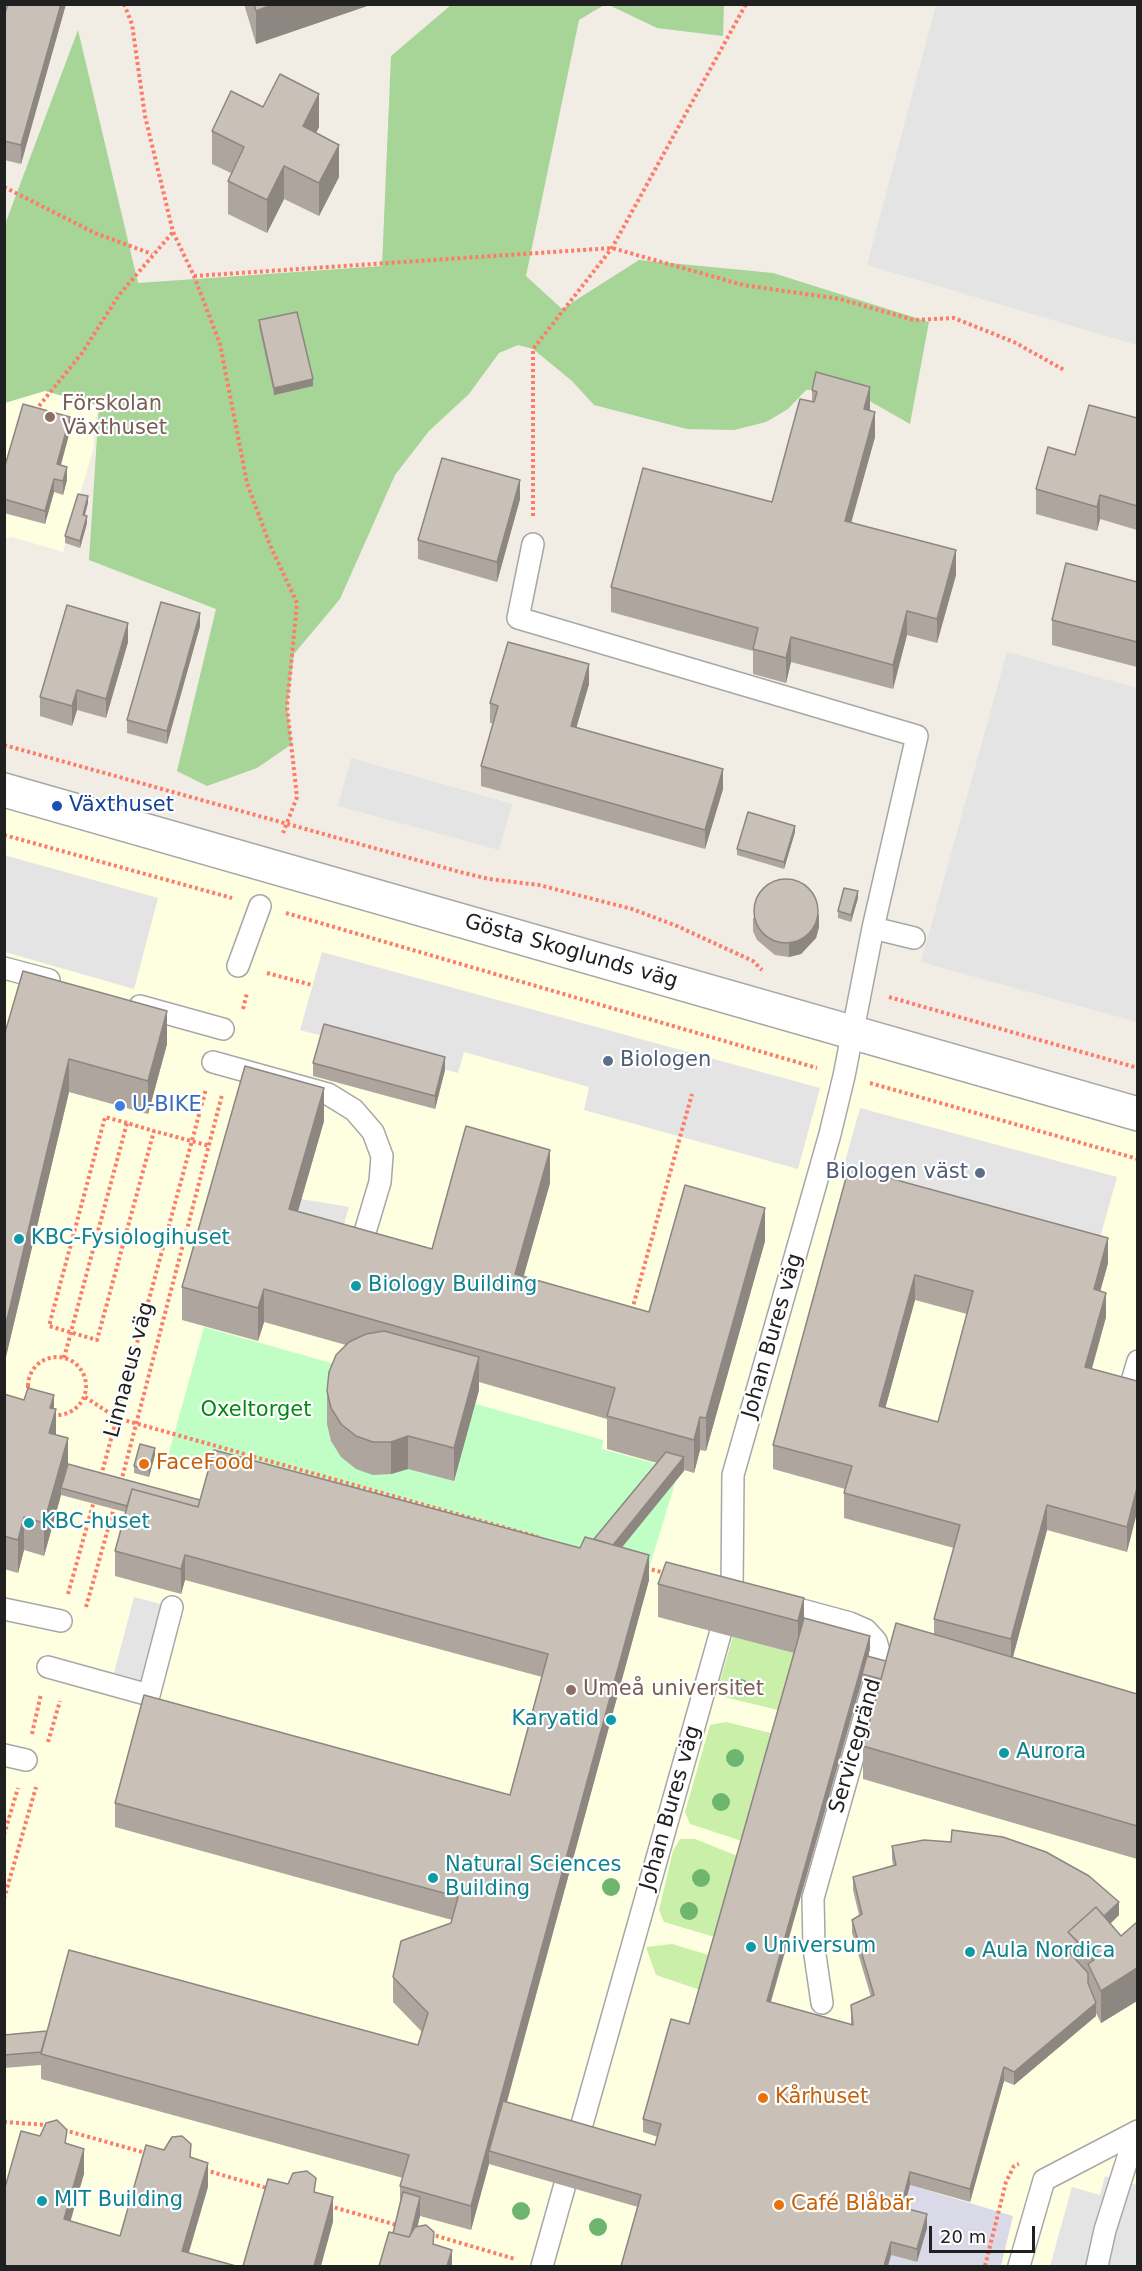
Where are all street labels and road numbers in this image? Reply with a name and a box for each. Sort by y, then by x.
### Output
street label: Gösta Skoglunds väg [461,909,681,995]
street label: Johan Bures väg [737,1251,809,1421]
street label: Linnaeus väg [100,1299,160,1441]
street label: Servicegränd [825,1676,887,1816]
street label: Johan Bures väg [635,1723,707,1893]

